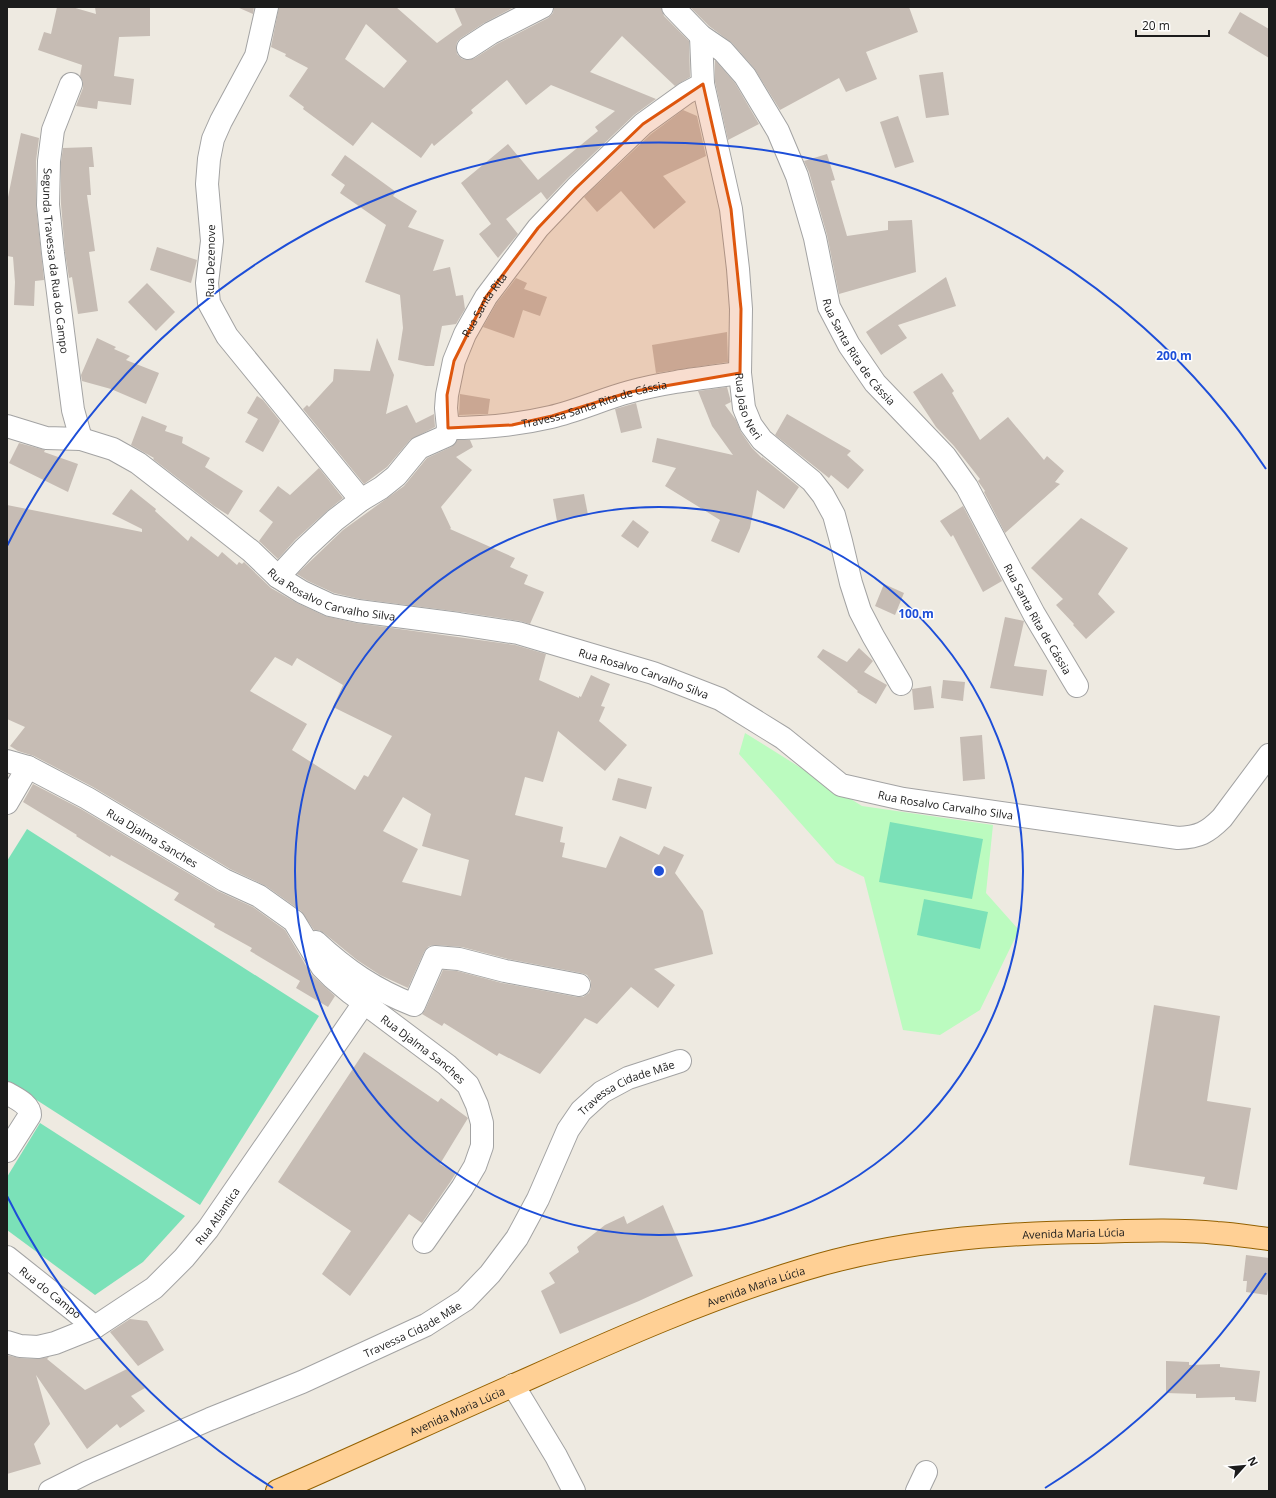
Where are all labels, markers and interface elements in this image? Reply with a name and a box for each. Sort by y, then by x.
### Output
scale bar [1136,12,1209,38]
text: 20 m [1142,17,1170,34]
street label: Segunda Travessa da Rua do Campo [40,168,73,355]
street label: Rua Dezenove [202,224,218,298]
street label: Rua Santa Rita [457,269,510,339]
street label: Rua Santa Rita de Cássia [820,297,899,408]
text: 200 m [1156,347,1192,364]
street label: Rua João Neri [733,372,766,442]
street label: Travessa Santa Rita de Cássia [520,376,668,430]
street label: Rua Santa Rita de Cássia [1001,561,1076,677]
street label: Rua Rosalvo Carvalho Silva [265,564,396,623]
text: 100 m [898,605,934,622]
street label: Rua Rosalvo Carvalho Silva [577,644,711,701]
street label: Rua Rosalvo Carvalho Silva [877,786,1014,822]
street label: Rua Djalma Sanches [104,804,201,870]
centre of rings [652,864,666,878]
street label: Rua Djalma Sanches [378,1011,469,1087]
street label: Travessa Cidade Mãe [574,1056,676,1118]
street label: Rua Atlantica [191,1184,242,1247]
street label: Avenida Maria Lúcia [1022,1224,1125,1242]
street label: Avenida Maria Lúcia [704,1262,807,1310]
street label: Rua do Campo [17,1263,85,1321]
street label: Travessa Cidade Mãe [361,1297,464,1360]
street label: Avenida Maria Lúcia [407,1383,507,1439]
north arrow [1224,1446,1264,1486]
text: N [1245,1454,1262,1469]

